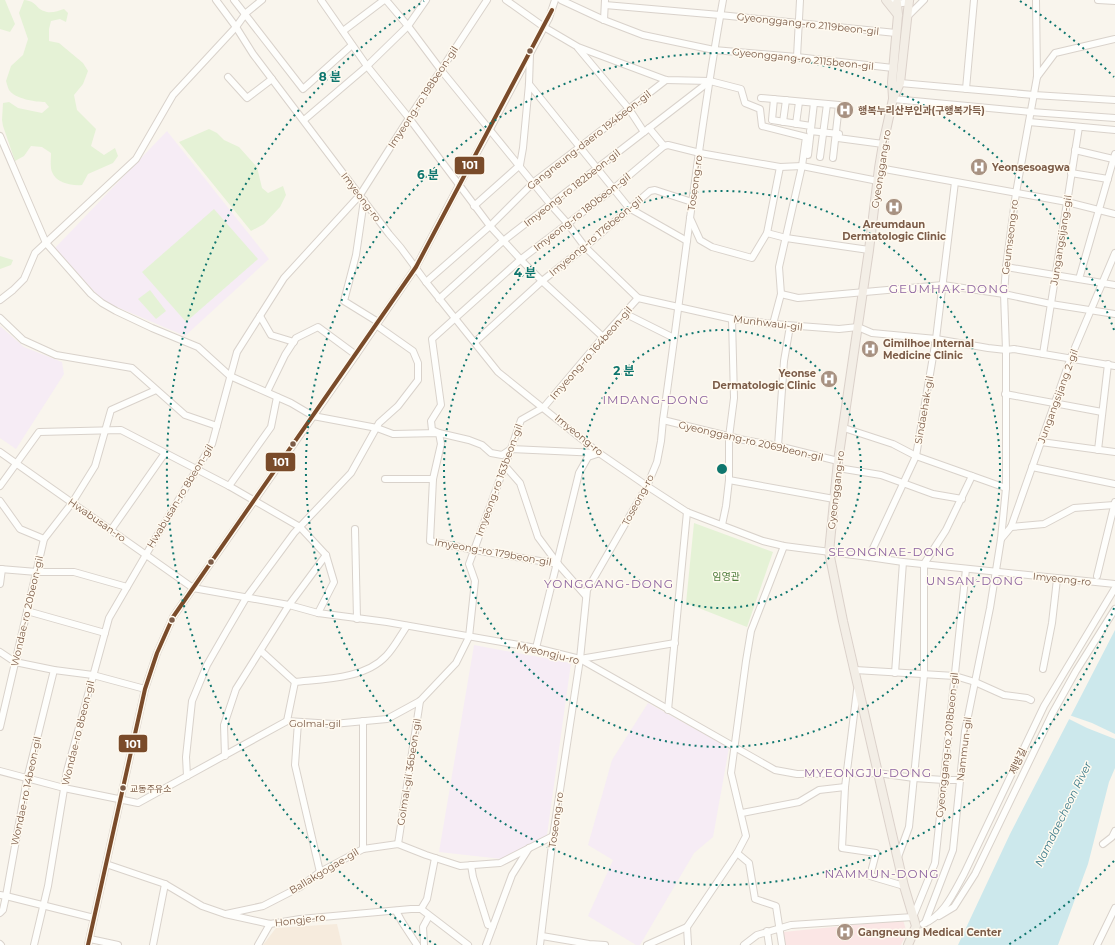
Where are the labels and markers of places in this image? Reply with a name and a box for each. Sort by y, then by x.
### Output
unlabelled marker [525,46,535,56]
hospital icon: 행복누리산부인과(구행복가득) [835,100,855,120]
place label: 행복누리산부인과(구행복가득) [858,104,985,117]
hospital icon: Yeonsesoagwa [969,157,989,177]
place label: Yeonsesoagwa [991,161,1070,174]
hospital icon: Areumdaun Dermatologic Clinic [884,197,904,217]
place label: Areumdaun Dermatologic Clinic [842,218,946,243]
place label: Gimilhoe Internal Medicine Clinic [883,337,974,362]
hospital icon: Gimilhoe Internal Medicine Clinic [860,339,880,359]
place label: Yeonse Dermatologic Clinic [712,367,816,392]
hospital icon: Yeonse Dermatologic Clinic [819,369,839,389]
unlabelled marker [288,439,298,449]
centre of rings [715,462,729,476]
unlabelled marker [206,557,216,567]
unlabelled marker [167,615,177,625]
marker: 교동주유소 [118,783,128,793]
place label: 교동주유소 [130,783,172,794]
hospital icon: Gangneung Medical Center [835,922,855,942]
place label: Gangneung Medical Center [858,926,1002,939]

